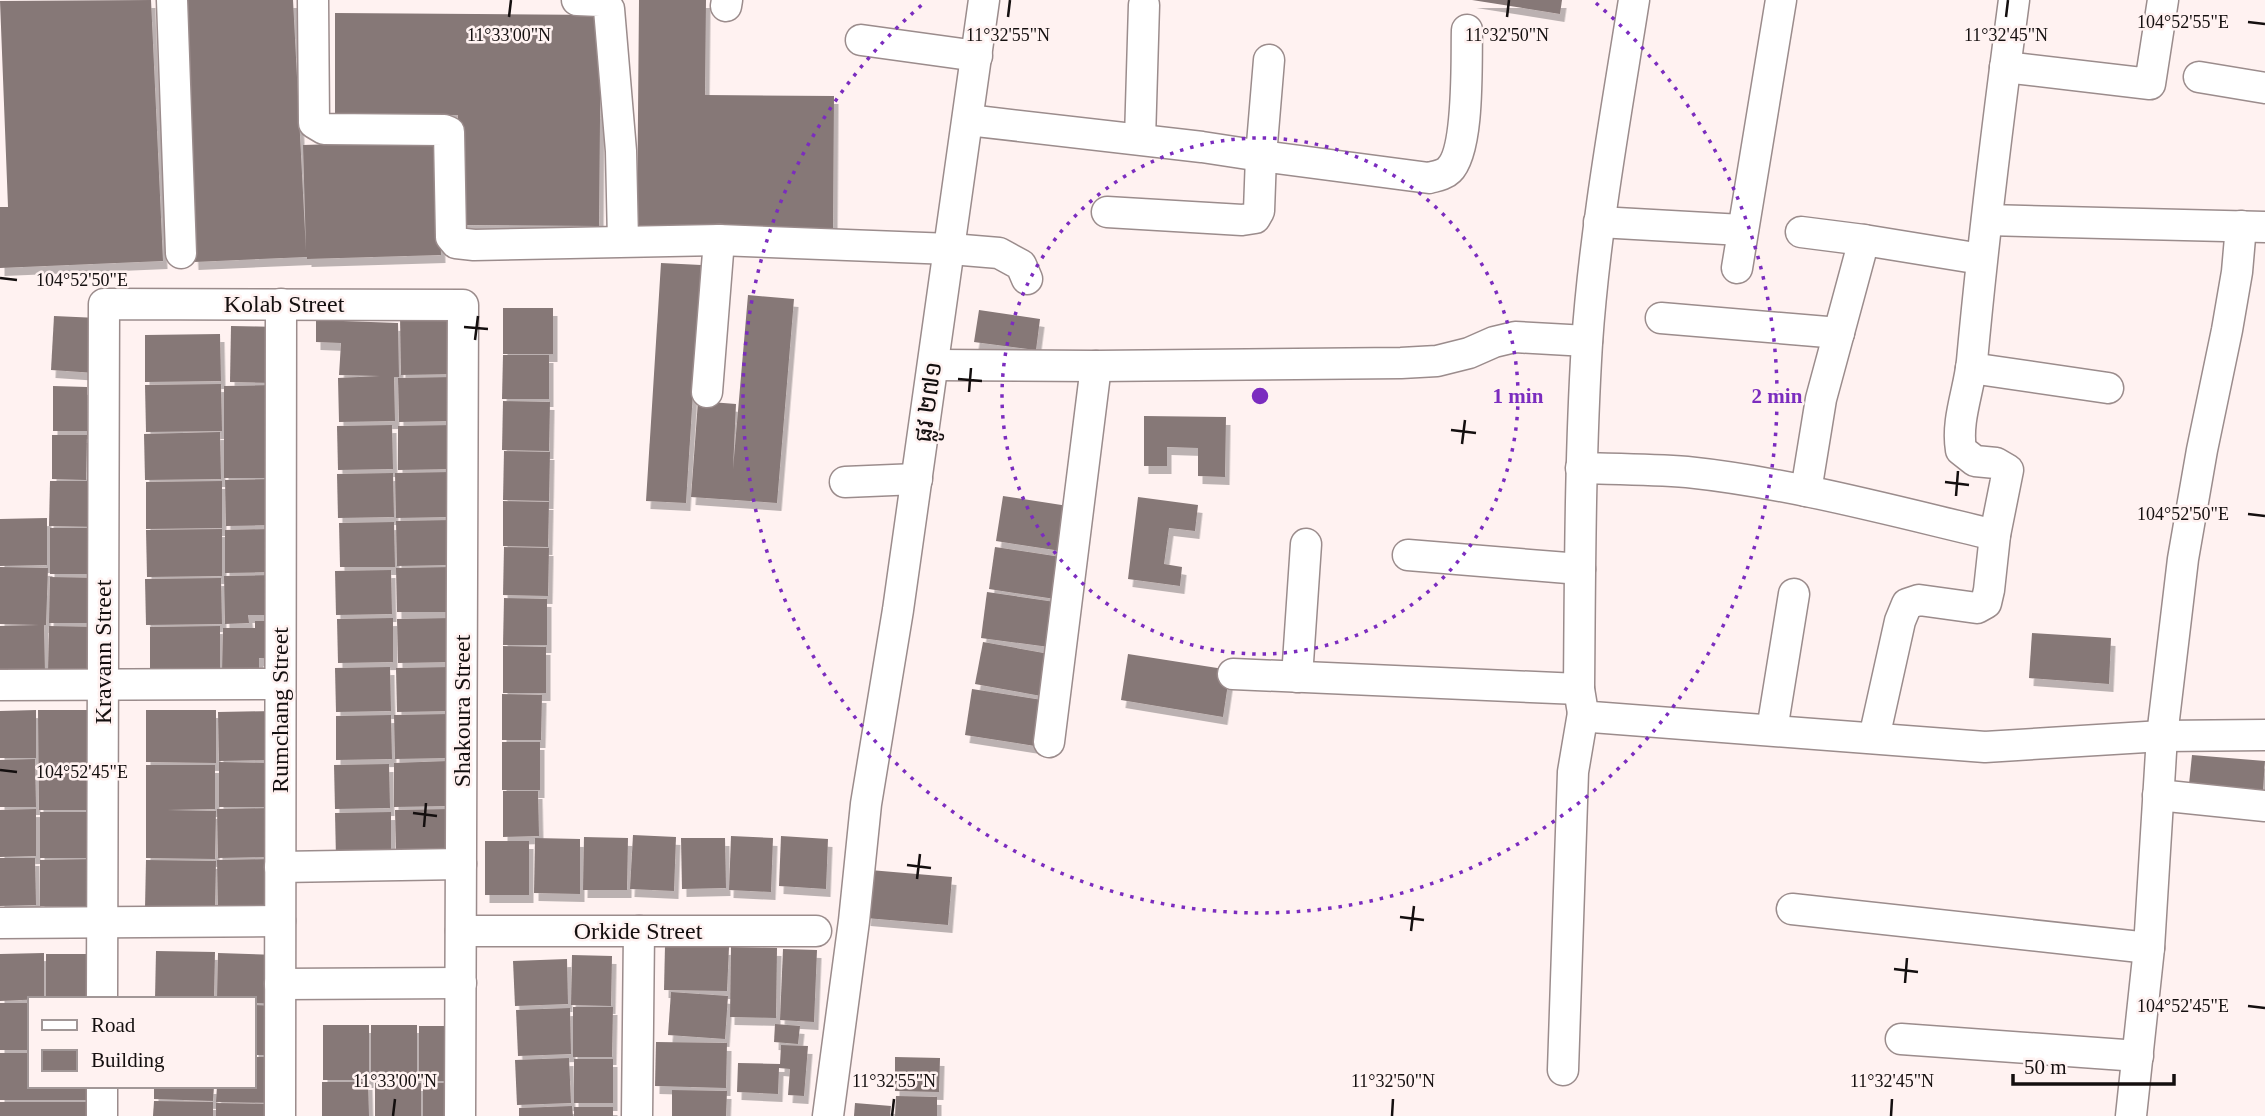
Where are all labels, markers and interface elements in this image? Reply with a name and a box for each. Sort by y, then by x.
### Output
text: 104°52'55"E [2137,12,2229,32]
text: 11°33'00"N [467,25,551,45]
text: 11°32'55"N [966,25,1050,45]
text: 11°32'50"N [1465,25,1549,45]
text: 11°32'45"N [1964,25,2048,45]
text: 104°52'50"E [36,270,128,290]
street label: Kolab Street [224,291,345,317]
street label: ផ្លូវ ២៧១ [909,360,956,445]
centre of rings [1248,384,1272,408]
text: 1 min [1493,384,1544,408]
text: 2 min [1752,384,1803,408]
text: 104°52'50"E [2137,504,2229,524]
street label: Kravann Street [90,579,116,724]
street label: Rumchang Street [267,627,293,793]
street label: Shakoura Street [449,634,475,787]
text: 104°52'45"E [36,762,128,782]
street label: Orkide Street [574,918,703,944]
text: 104°52'45"E [2137,996,2229,1016]
legend [28,997,256,1088]
text: Road [91,1013,136,1037]
scale bar [2013,1042,2174,1086]
text: Building [91,1048,165,1072]
text: 50 m [2024,1055,2067,1079]
text: 11°33'00"N [353,1071,437,1091]
text: 11°32'55"N [852,1071,936,1091]
text: 11°32'50"N [1351,1071,1435,1091]
text: 11°32'45"N [1850,1071,1934,1091]

